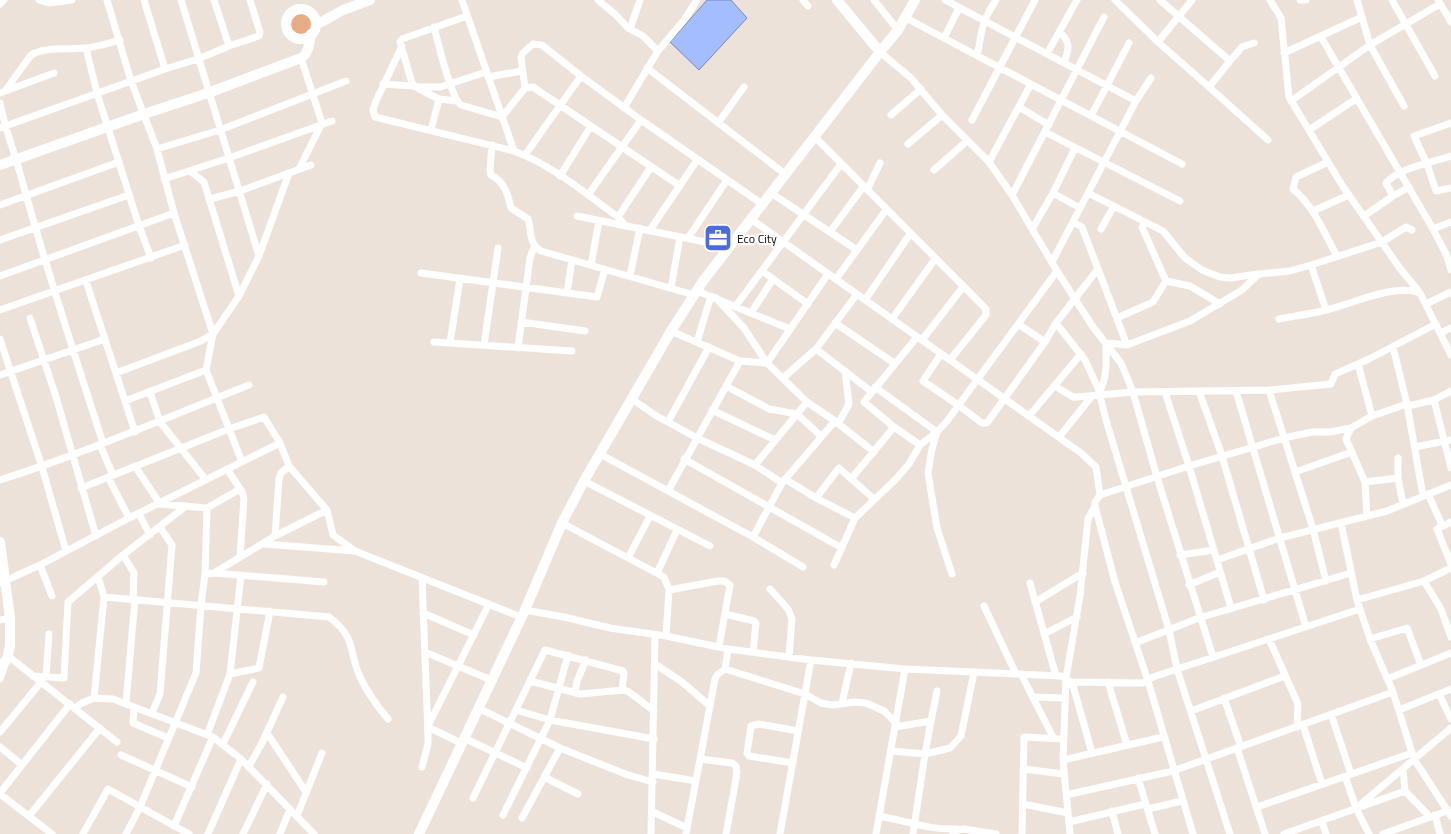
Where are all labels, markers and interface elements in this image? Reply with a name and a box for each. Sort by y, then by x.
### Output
office icon: Eco City [703,223,733,253]
place label: Eco City [737,229,777,248]

